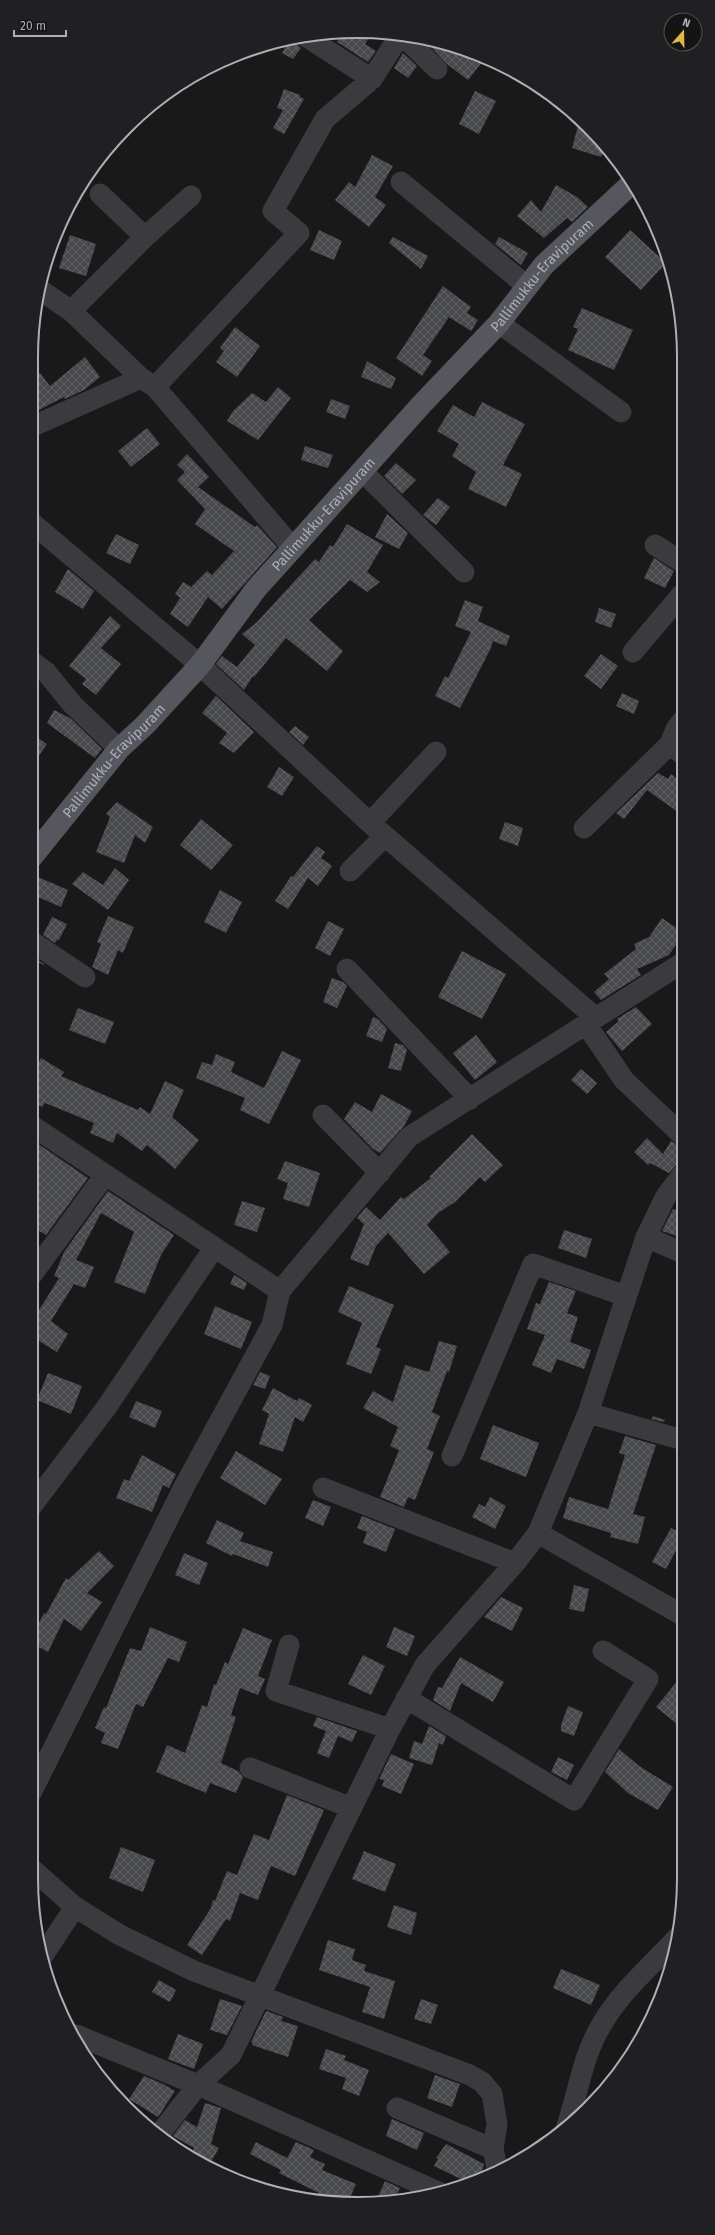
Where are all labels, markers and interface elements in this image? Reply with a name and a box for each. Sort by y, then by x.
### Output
scale bar [14,12,66,38]
north arrow [663,12,703,52]
text: N [681,16,692,30]
text: 20 m [20,19,46,33]
street label: Pallimukku-Eravipuram [487,215,597,335]
street label: Pallimukku-Eravipuram [268,454,379,574]
street label: Pallimukku-Eravipuram [59,700,169,821]

